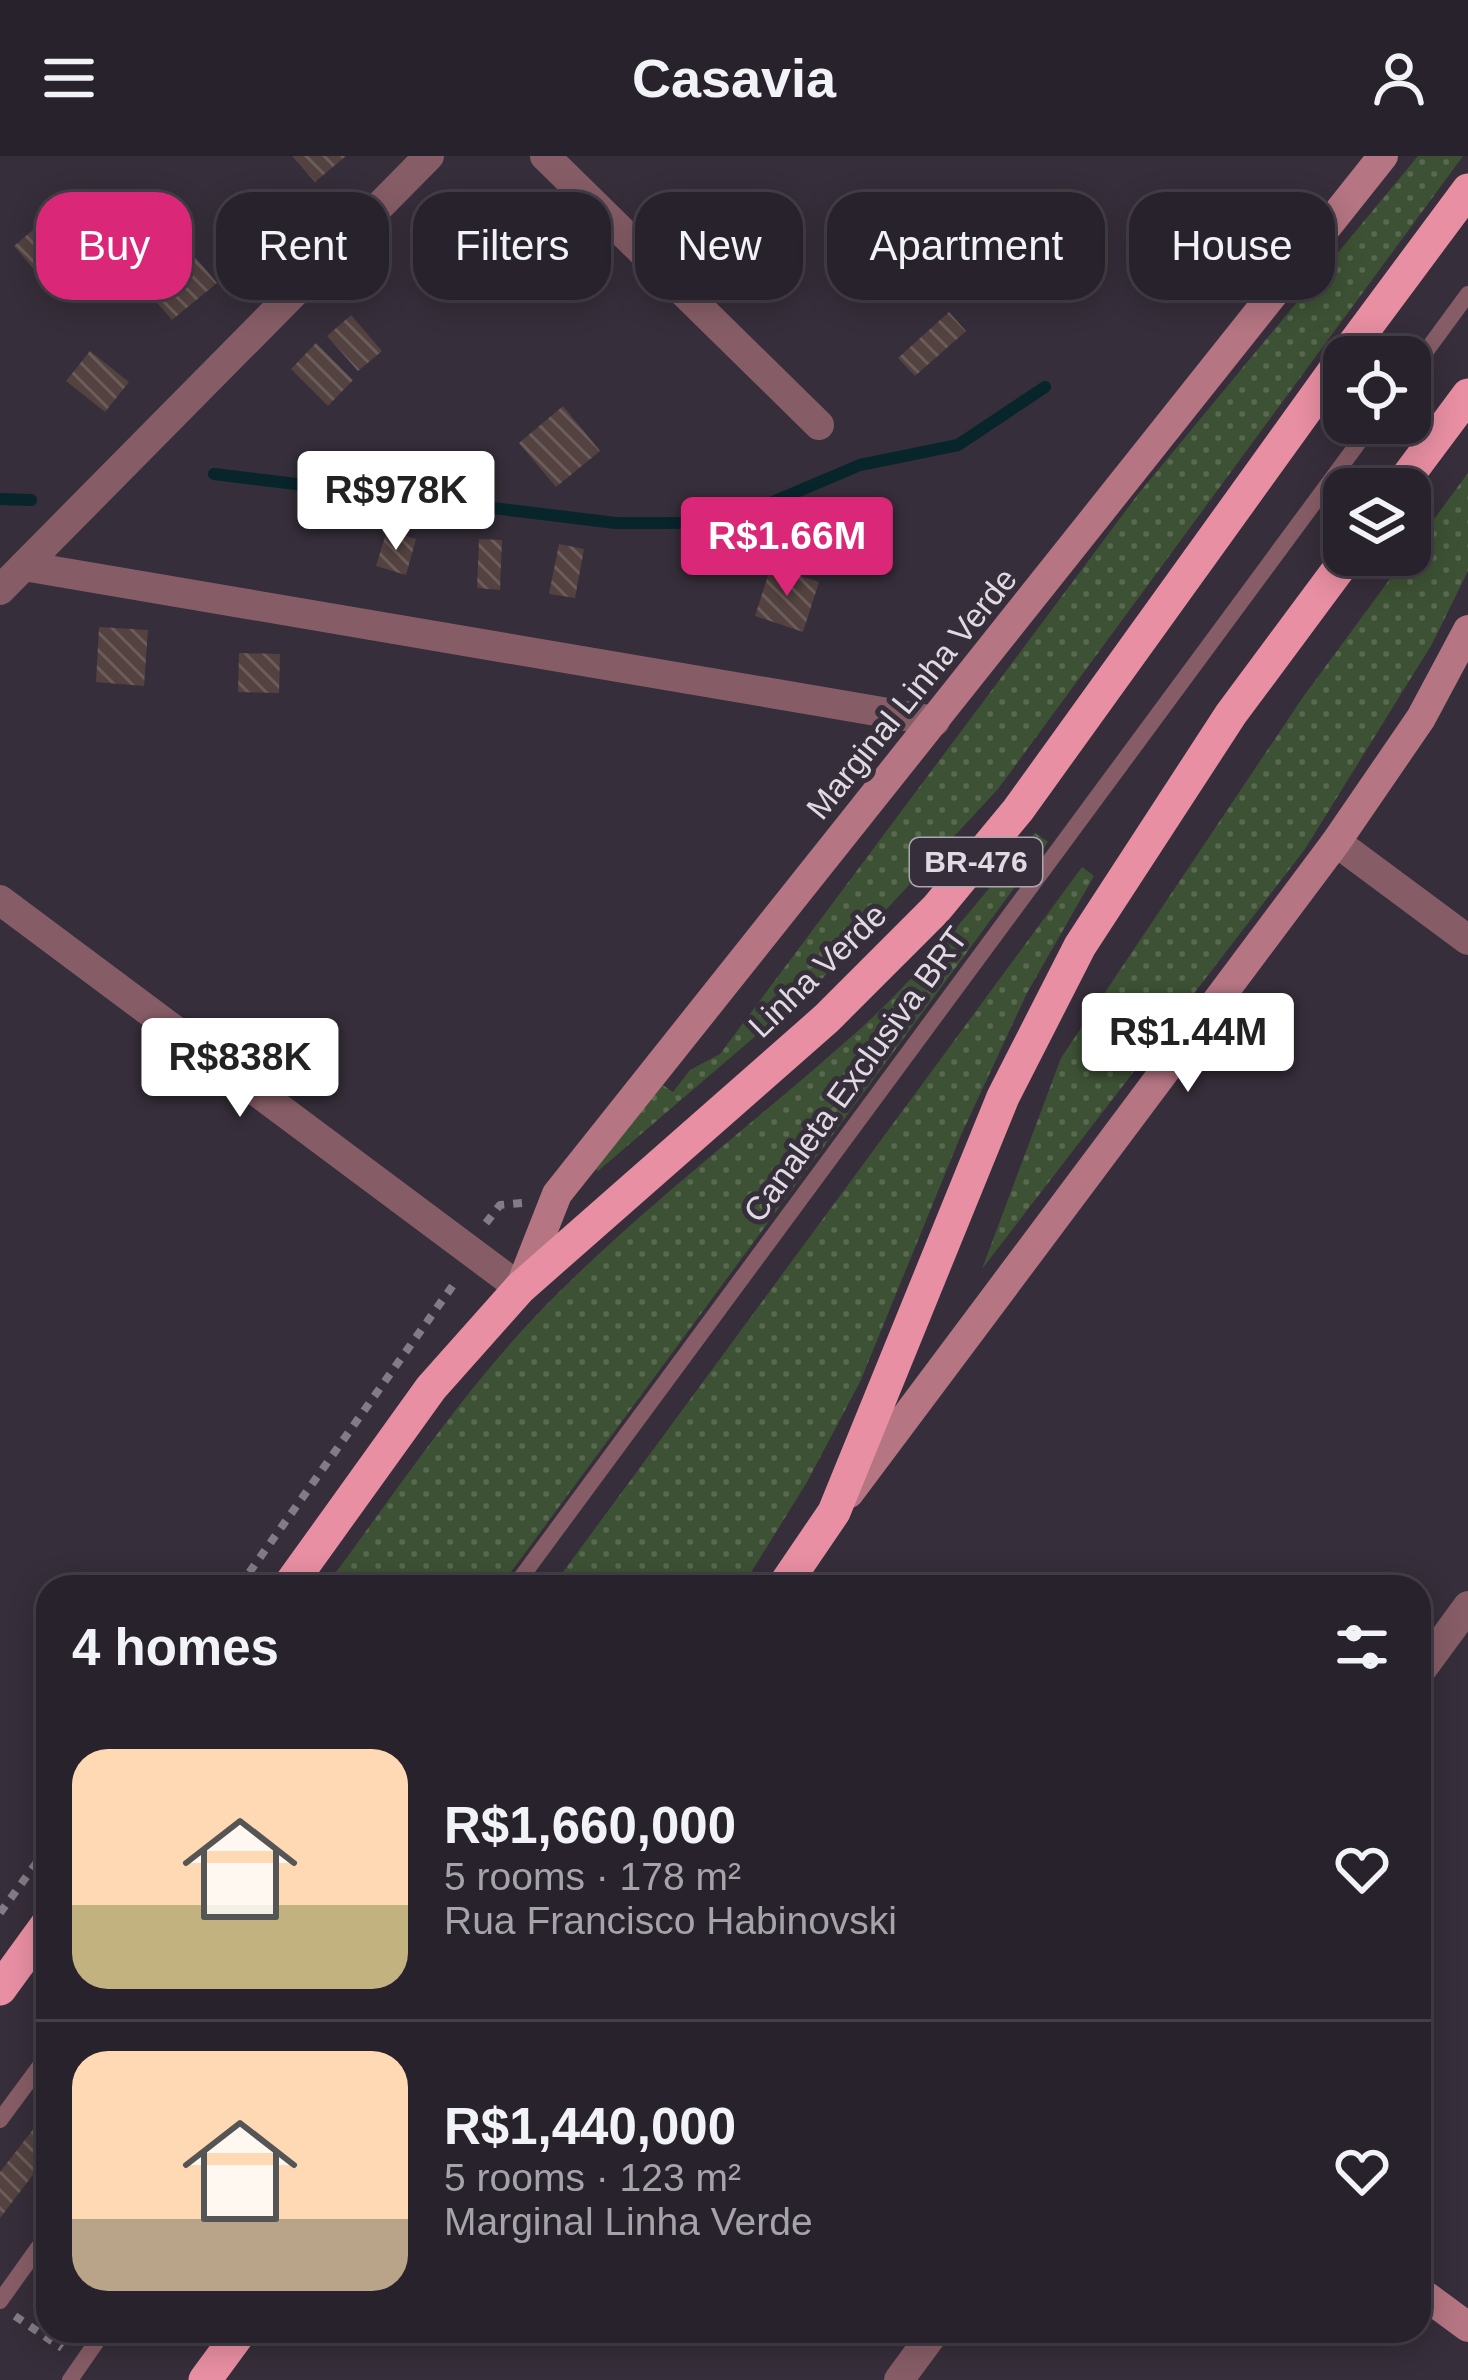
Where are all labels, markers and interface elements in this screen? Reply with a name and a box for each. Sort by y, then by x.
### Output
icon: menu [36,45,102,111]
icon: person [1366,45,1432,111]
text: Casavia [632,48,836,108]
chip: Buy [36,192,192,300]
chip: Rent [216,192,389,300]
chip: Filters [413,192,611,300]
chip: New [635,192,803,300]
chip: Apartment [827,192,1105,300]
chip: House [1129,192,1335,300]
map controls [1323,336,1431,576]
button: locate [1323,336,1431,444]
pin: R$978K [298,451,494,553]
text: R$978K [324,468,468,511]
button: layers [1323,468,1431,576]
pin: R$1.66M [676,497,898,599]
text: R$1.66M [708,514,866,557]
street label: Marginal Linha Verde [799,560,1024,826]
road number: BR-476 [910,838,1042,886]
street label: Linha Verde [741,896,894,1045]
street label: Canaleta Exclusiva BRT [736,920,975,1229]
pin: R$1.44M [1077,993,1299,1095]
text: R$1.44M [1109,1010,1267,1053]
pin: R$838K [142,1018,338,1120]
text: R$838K [168,1035,312,1078]
icon: filters [1329,1614,1395,1680]
text: 4 homes [72,1619,279,1676]
icon: home [168,1797,312,1941]
text: R$1,660,000 [444,1797,736,1854]
icon: heart [1329,1836,1395,1902]
text: 5 rooms · 178 m² [444,1855,741,1898]
text: Rua Francisco Habinovski [444,1899,897,1942]
text: R$1,440,000 [444,2098,736,2155]
icon: home [168,2099,312,2243]
icon: heart [1329,2138,1395,2204]
text: 5 rooms · 123 m² [444,2156,741,2199]
text: Marginal Linha Verde [444,2200,813,2243]

